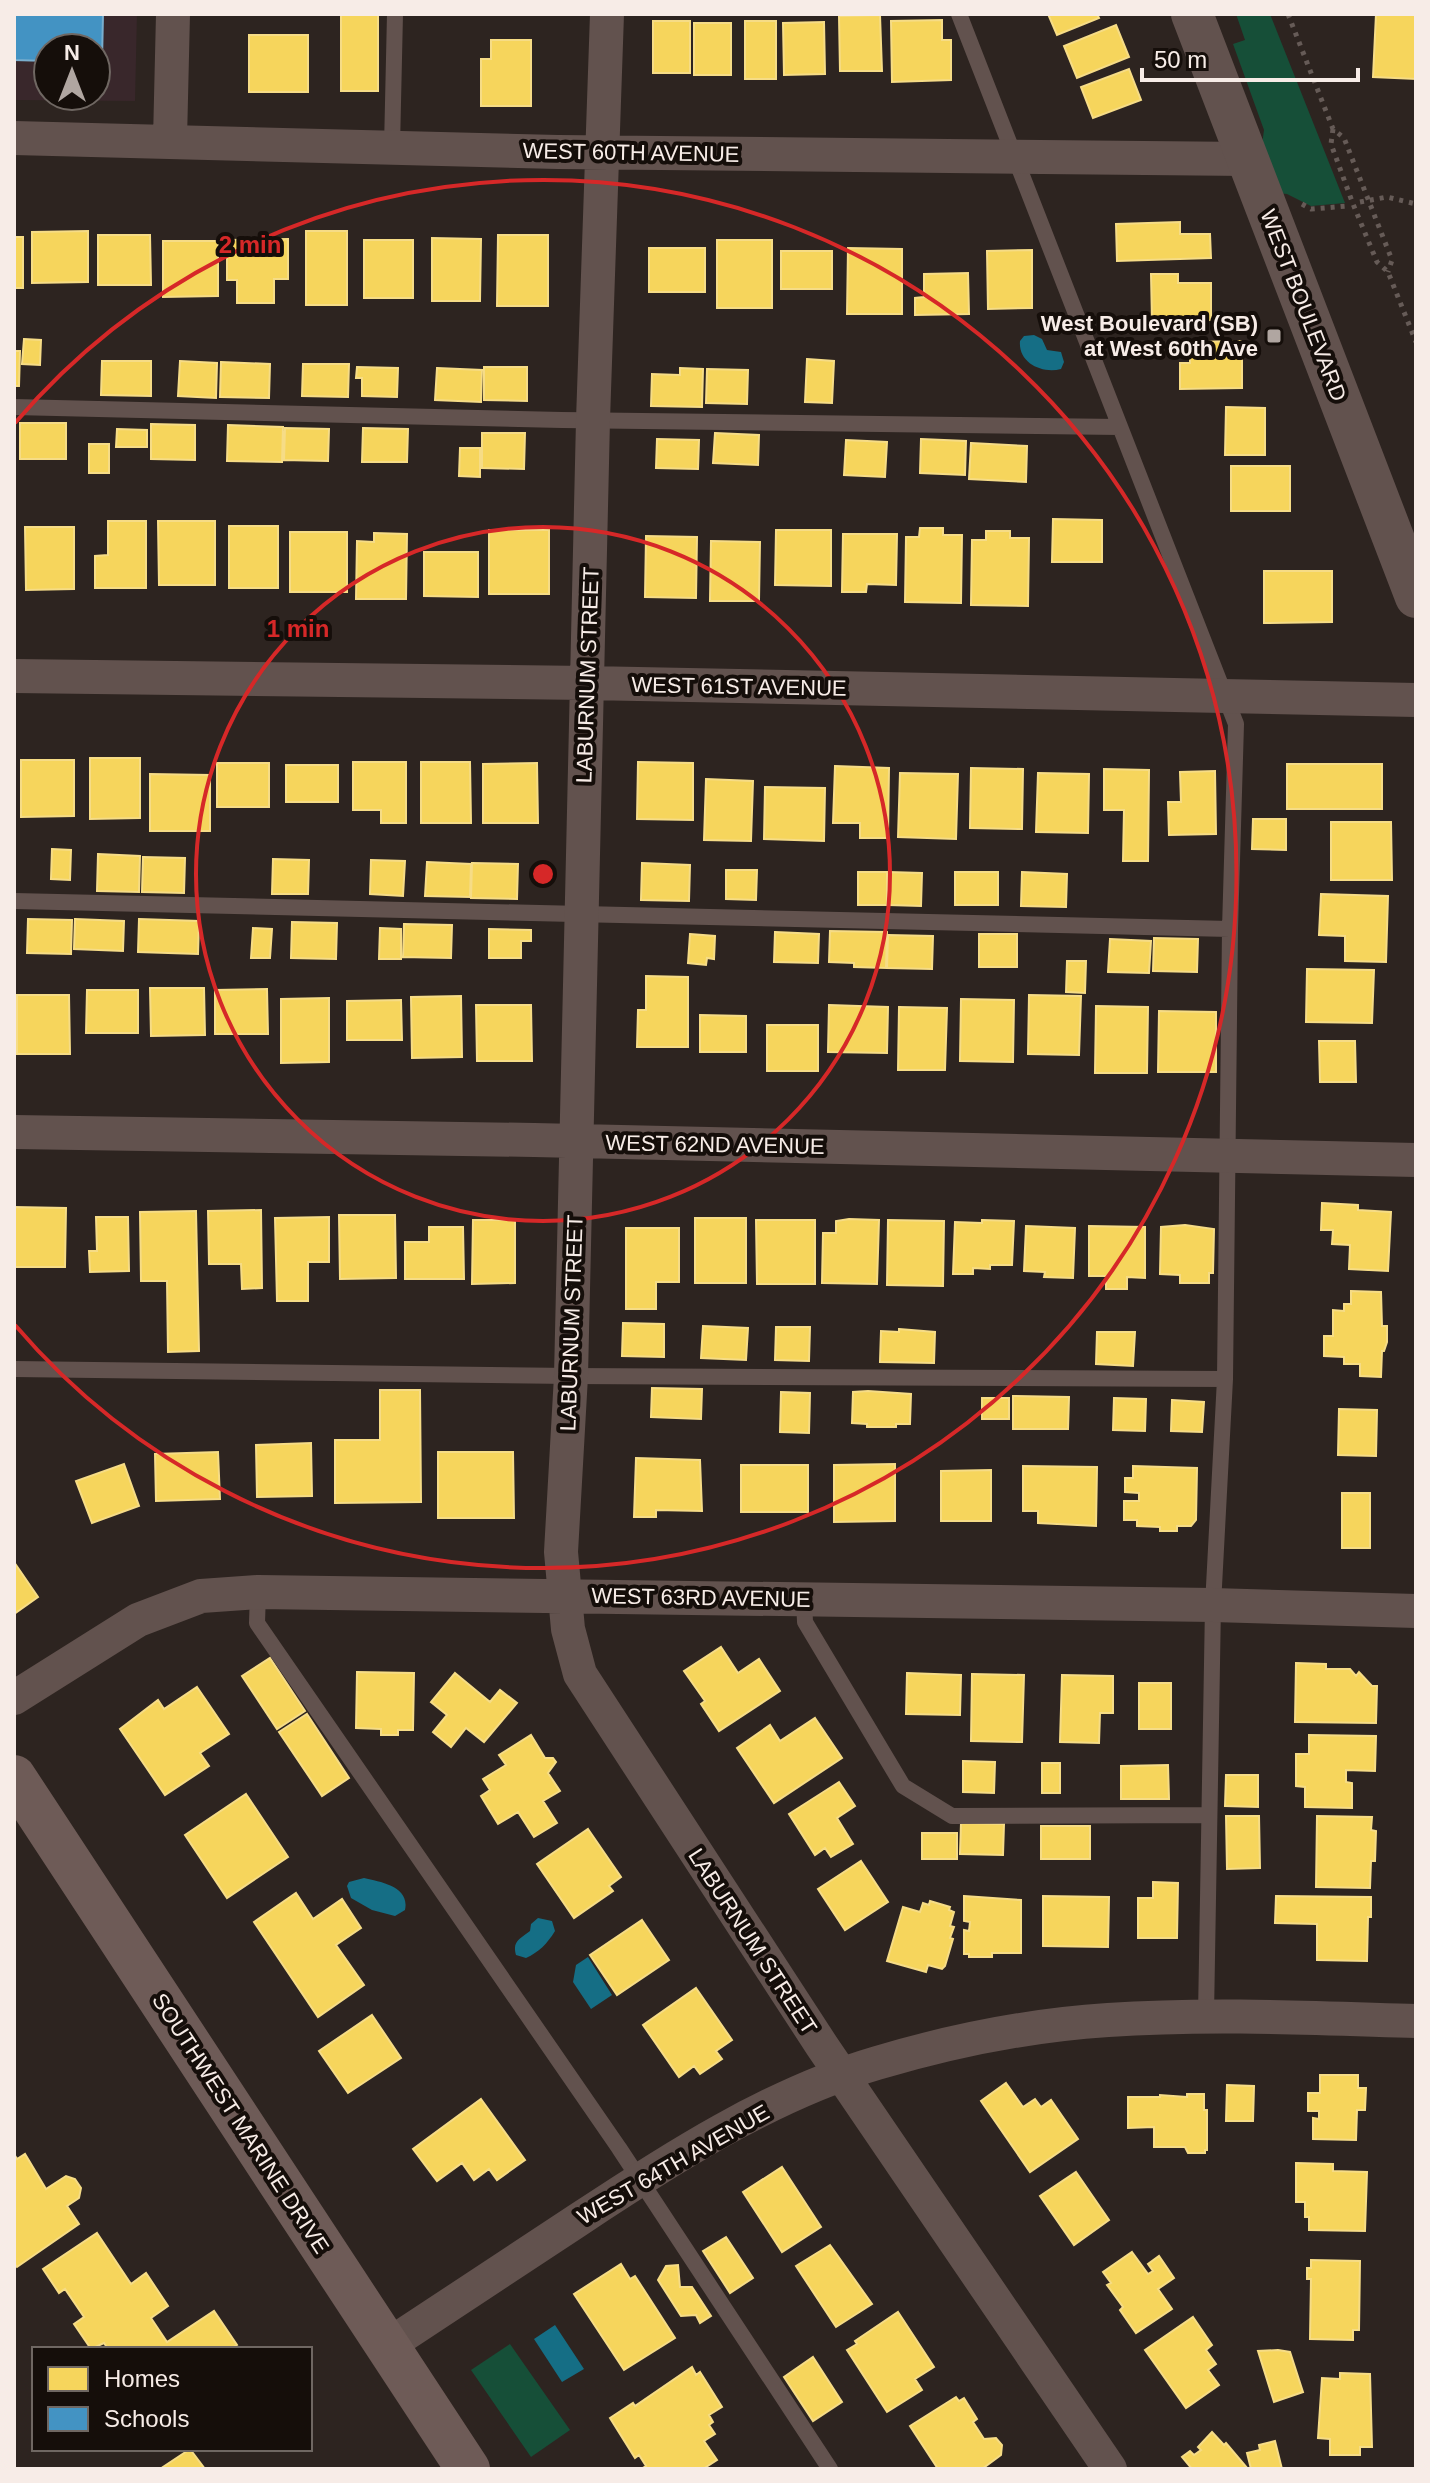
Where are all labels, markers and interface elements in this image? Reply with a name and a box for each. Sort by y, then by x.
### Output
north arrow [32,32,112,112]
scale bar [1142,32,1358,82]
text: N [64,40,80,65]
text: 50 m [1154,46,1207,73]
street label: WEST 60TH AVENUE [522,138,740,167]
street label: WEST BOULEVARD [1255,206,1352,405]
text: 2 min [219,231,281,258]
place label: West Boulevard (SB) at West 60th Ave [1041,311,1258,361]
marker: West Boulevard (SB) at West 60th Ave [1265,327,1283,345]
street label: LABURNUM STREET [571,566,604,784]
text: 1 min [267,615,329,642]
street label: WEST 61ST AVENUE [631,672,847,701]
centre of rings [529,860,557,888]
street label: WEST 62ND AVENUE [605,1130,825,1159]
street label: LABURNUM STREET [555,1214,588,1432]
street label: WEST 63RD AVENUE [591,1583,811,1612]
street label: LABURNUM STREET [683,1844,822,2039]
street label: SOUTHWEST MARINE DRIVE [147,1988,334,2258]
street label: WEST 64TH AVENUE [573,2099,773,2229]
legend [32,2347,312,2451]
text: Homes [104,2365,180,2392]
text: Schools [104,2405,189,2432]

